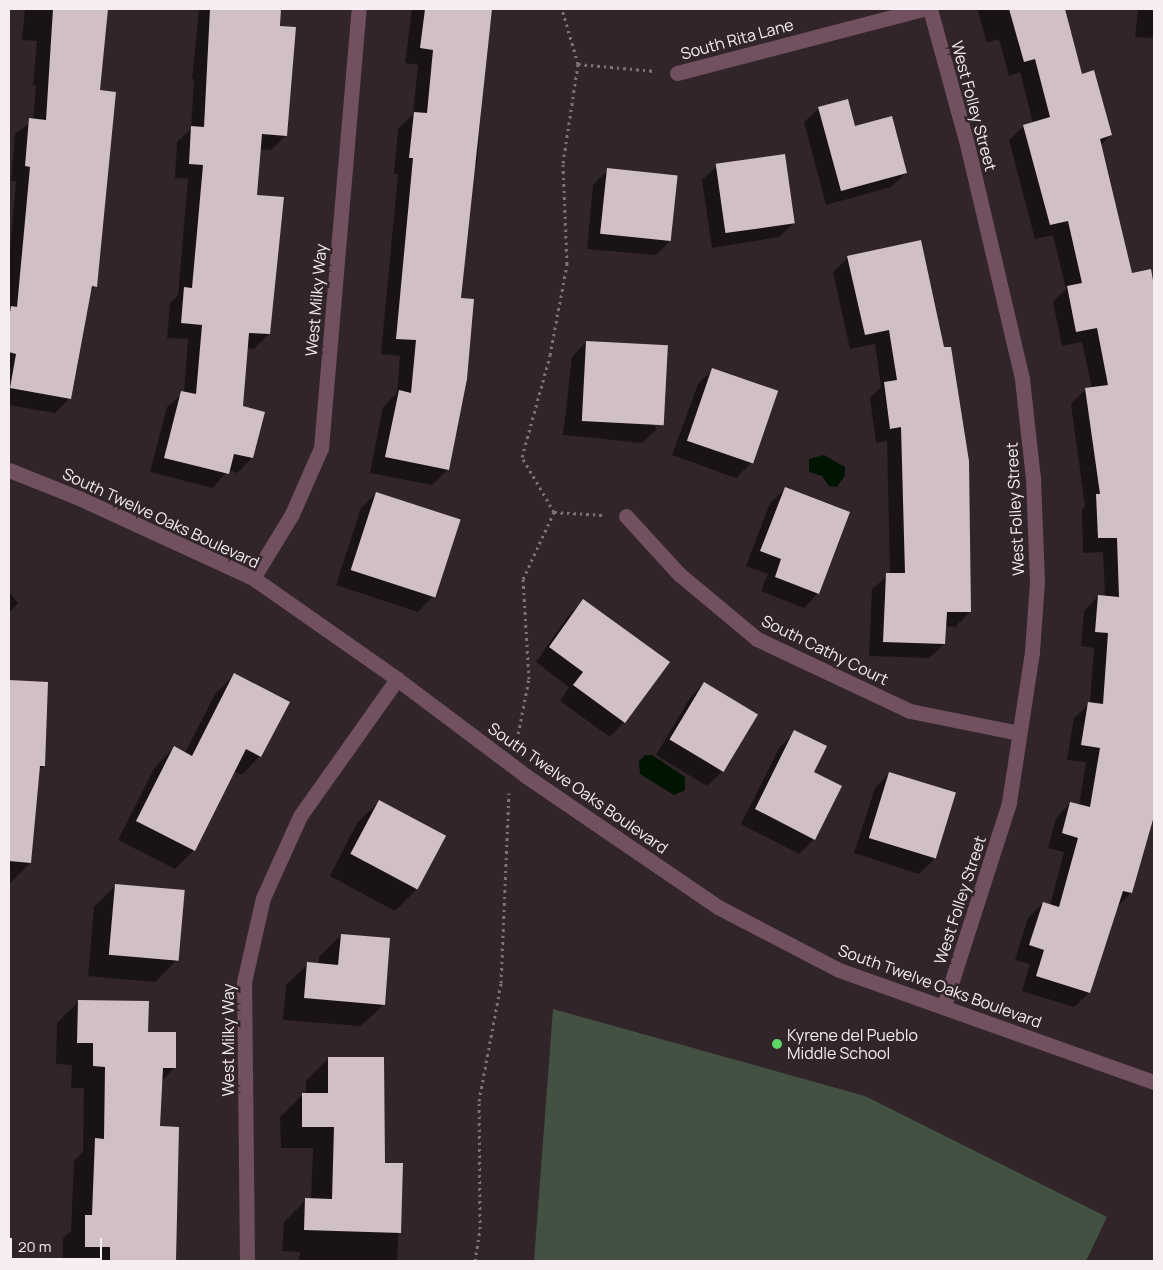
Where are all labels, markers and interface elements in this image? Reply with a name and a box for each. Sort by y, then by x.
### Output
street label: South Rita Lane [678,15,796,63]
street label: West Folley Street [947,39,1001,173]
street label: West Milky Way [302,243,330,357]
street label: West Folley Street [1002,442,1028,576]
street label: South Twelve Oaks Boulevard [60,464,262,572]
street label: South Cathy Court [759,611,891,689]
street label: South Twelve Oaks Boulevard [484,718,672,858]
street label: West Folley Street [930,833,990,967]
street label: South Twelve Oaks Boulevard [836,940,1044,1032]
street label: West Milky Way [218,984,238,1096]
place label: Kyrene del Pueblo Middle School [787,1025,918,1063]
marker: Kyrene del Pueblo Middle School [771,1038,783,1050]
scale bar [12,1228,105,1260]
text: 20 m [18,1236,51,1257]

